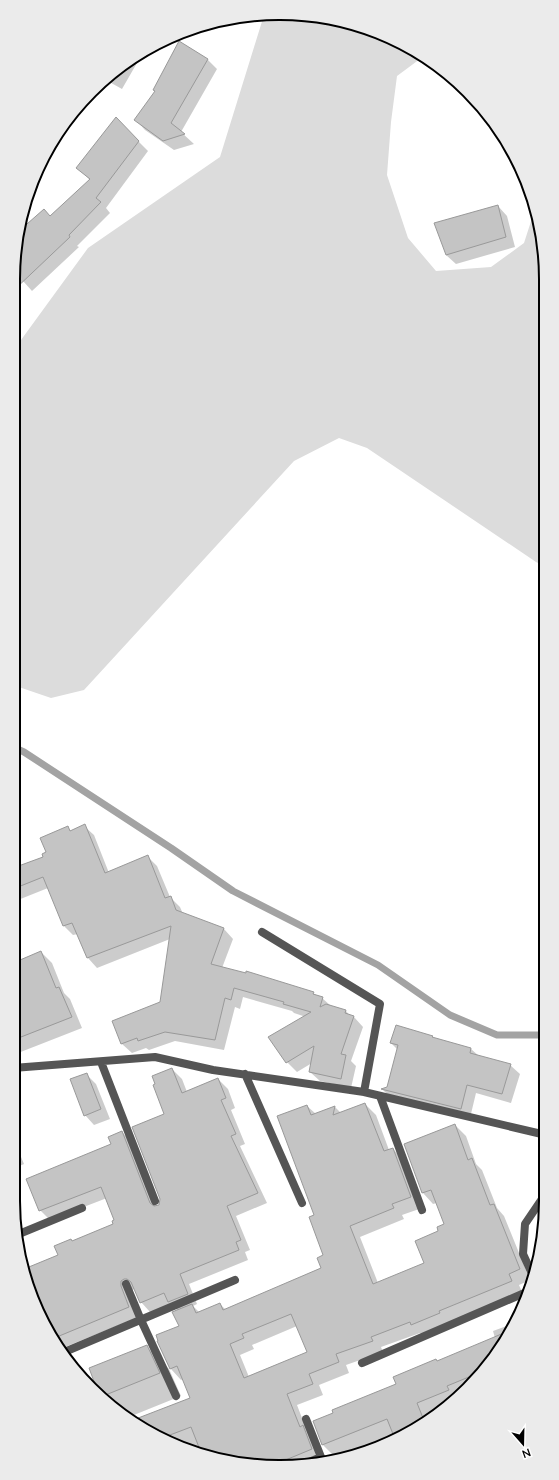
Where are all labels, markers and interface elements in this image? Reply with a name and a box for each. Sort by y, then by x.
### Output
north arrow [503,1424,543,1464]
text: N [520,1445,533,1461]

